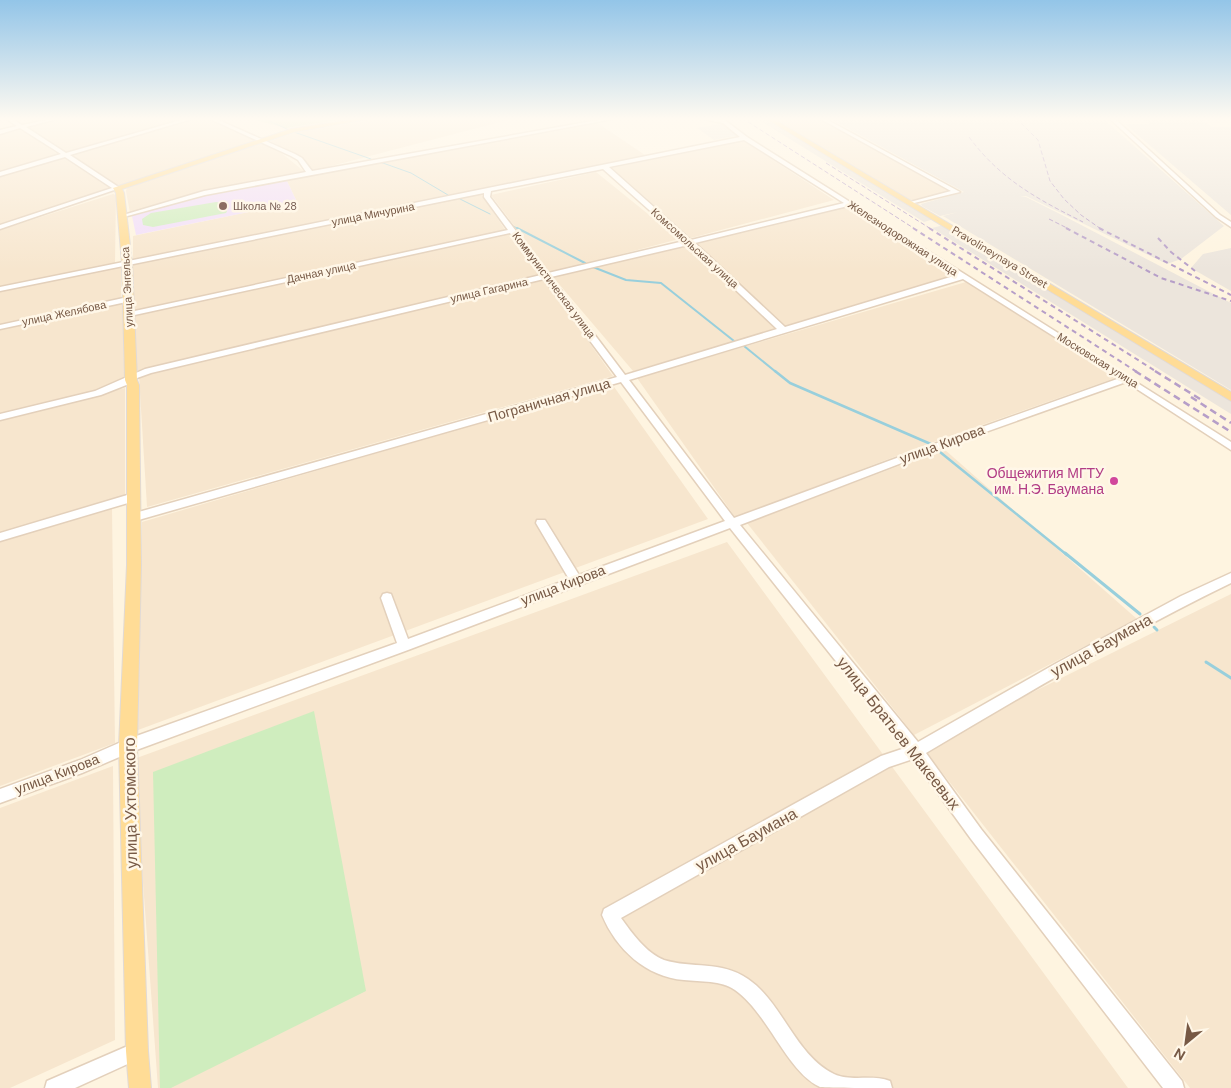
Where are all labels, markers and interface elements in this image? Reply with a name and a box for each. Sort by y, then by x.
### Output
street label: Железнодорожная улица [845,197,961,279]
place label: Школа № 28 [233,199,297,213]
street label: улица Мичурина [330,199,416,229]
marker: Школа № 28 [217,200,229,212]
street label: Комсомольская улица [648,205,742,292]
street label: Pravolineynaya Street [949,223,1051,291]
street label: Коммунистическая улица [509,229,599,342]
street label: улица Энгельса [118,246,136,328]
street label: Дачная улица [285,258,358,286]
street label: улица Гагарина [449,274,530,306]
street label: улица Желябова [21,297,108,329]
street label: Московская улица [1055,329,1142,391]
street label: Пограничная улица [486,374,613,426]
street label: улица Кирова [897,420,987,468]
place label: Общежития МГТУ им. Н.Э. Баумана [987,464,1104,498]
marker: Общежития МГТУ им. Н.Э. Баумана [1108,475,1120,487]
street label: улица Кирова [518,561,608,609]
street label: улица Баумана [1047,609,1156,682]
street label: улица Братьев Макеевых [832,652,965,814]
street label: улица Ухтомского [119,737,142,869]
street label: улица Кирова [12,750,102,798]
street label: улица Баумана [692,803,801,876]
north arrow [1161,1018,1211,1068]
text: N [1171,1044,1189,1065]

